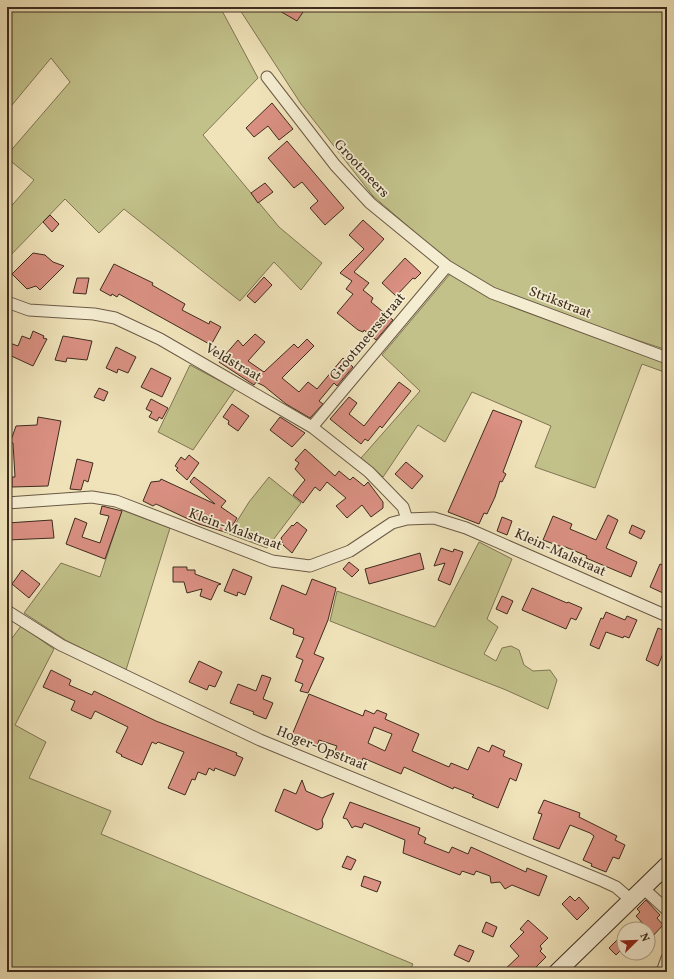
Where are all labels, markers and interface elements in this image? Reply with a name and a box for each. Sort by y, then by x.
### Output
street label: Grootmeers [329,136,393,202]
street label: Strikstraat [526,282,594,324]
street label: Grootmeersstraat [326,289,410,385]
street label: Veldstraat [201,339,265,387]
street label: Klein-Malstraat [186,504,284,556]
street label: Klein-Malstraat [511,524,609,582]
street label: Hoger-Opstraat [273,722,371,776]
north arrow [616,921,656,961]
text: N [635,931,652,944]

